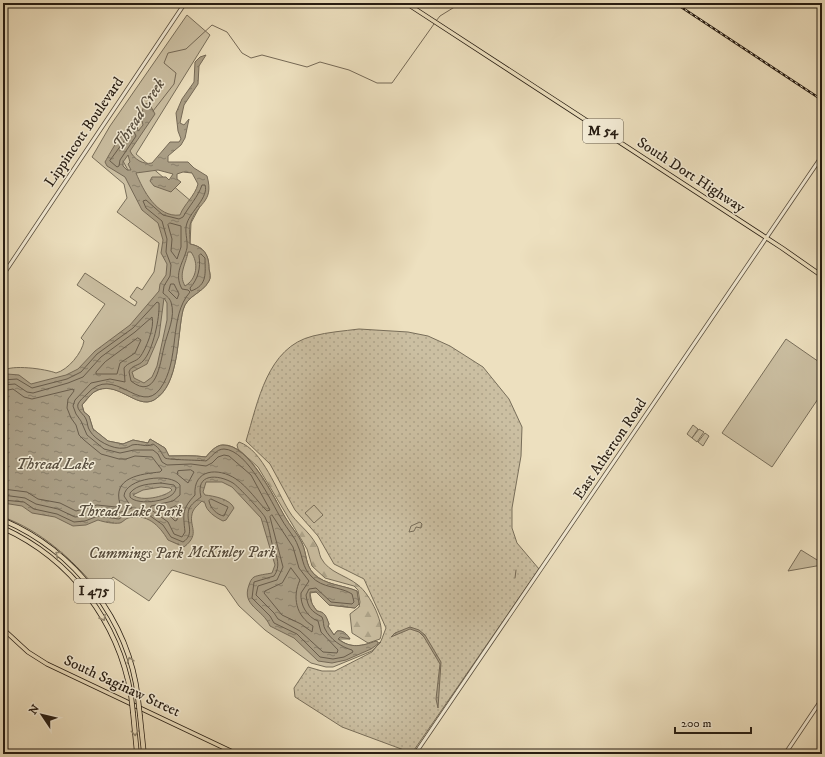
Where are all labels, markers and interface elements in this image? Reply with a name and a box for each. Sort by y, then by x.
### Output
street label: Lippincott Boulevard [40,73,128,191]
water label: Thread Creek [109,74,170,153]
road number: M 54 [583,119,623,143]
street label: South Dort Highway [633,133,749,217]
street label: East Atherton Road [569,394,651,503]
water label: Thread Lake [16,454,95,474]
park label: Thread Lake Park [77,502,183,521]
park label: McKinley Park [188,543,276,562]
park label: Cummings Park [89,544,184,563]
one-way arrow [55,551,63,558]
road number: I 475 [74,579,114,603]
one-way arrow [99,614,106,621]
street label: South Saginaw Street [61,651,183,721]
one-way arrow [126,656,135,663]
north arrow [22,695,62,735]
text: N [26,702,43,718]
scale bar [675,709,751,735]
text: 200 m [681,716,711,731]
one-way arrow [130,730,139,736]

